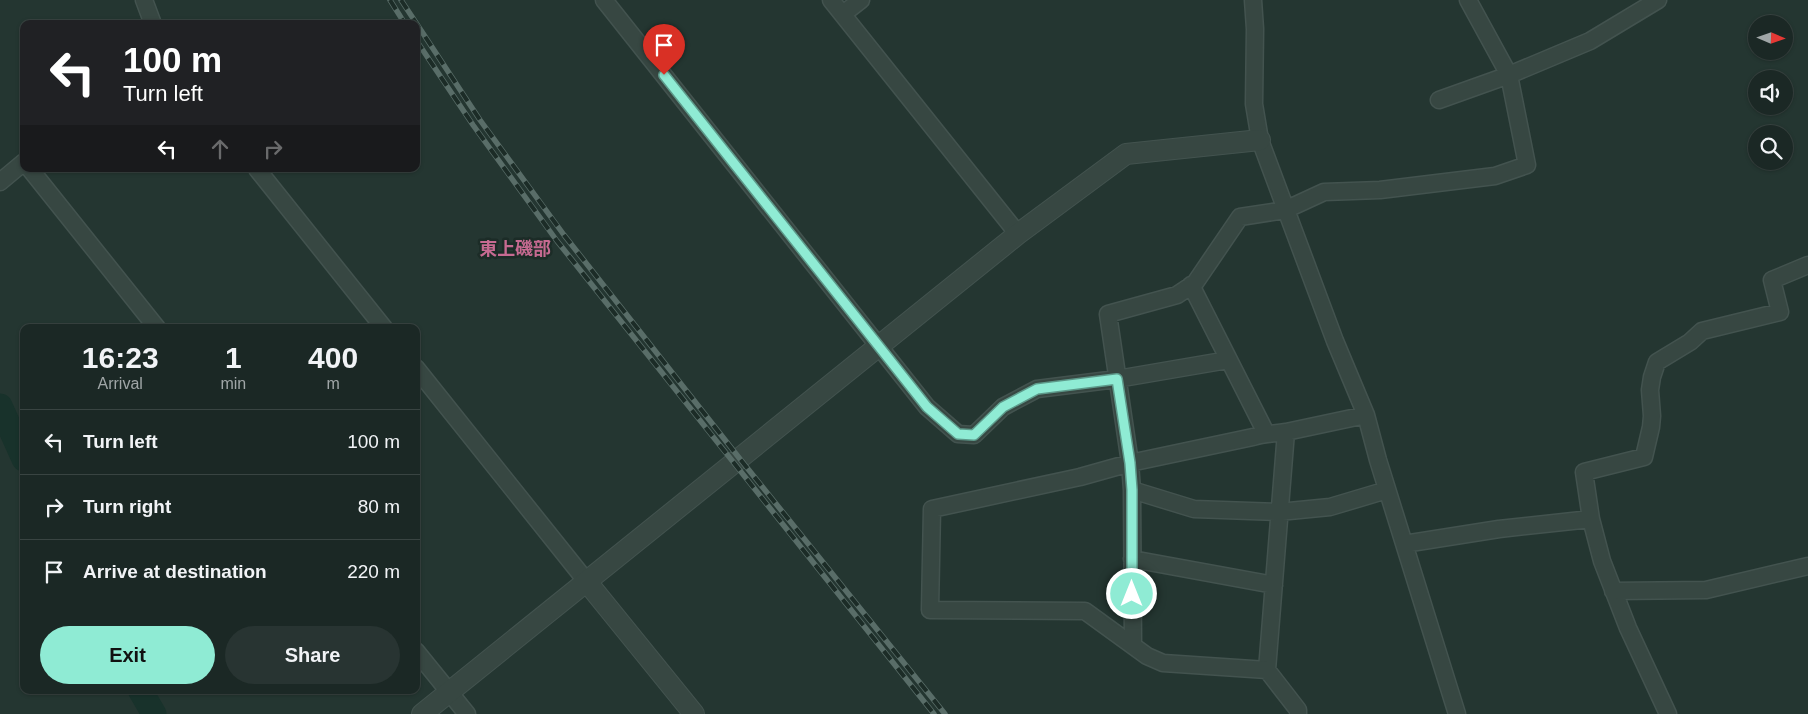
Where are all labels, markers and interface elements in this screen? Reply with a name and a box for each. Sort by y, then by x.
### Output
north arrow [1748,15,1792,60]
map controls [1748,15,1793,170]
pin [643,24,685,75]
icon: arrive [650,31,678,59]
icon: left [40,40,105,105]
text: 100 m [123,40,222,79]
button: sound [1748,70,1793,115]
text: Turn left [123,81,203,106]
button: search [1748,125,1793,170]
icon: left [153,135,181,163]
icon: ahead [206,135,234,163]
icon: right [259,135,287,163]
district label: 東上磯部 [479,239,551,259]
text: 16:23 [82,341,159,374]
text: 1 [225,341,242,374]
text: 400 [308,341,358,374]
text: Arrival [98,375,143,392]
text: min [220,375,246,392]
text: m [326,375,340,392]
icon: left [40,428,68,456]
text: Turn left [83,431,158,452]
text: 100 m [347,431,400,452]
icon: right [40,493,68,521]
text: Turn right [83,496,171,517]
text: 80 m [358,496,400,517]
icon: arrive [40,558,68,586]
text: Arrive at destination [83,561,267,582]
text: 220 m [347,561,400,582]
position arrow [1105,567,1157,619]
button: Exit [40,626,215,684]
button: Share [225,626,400,684]

